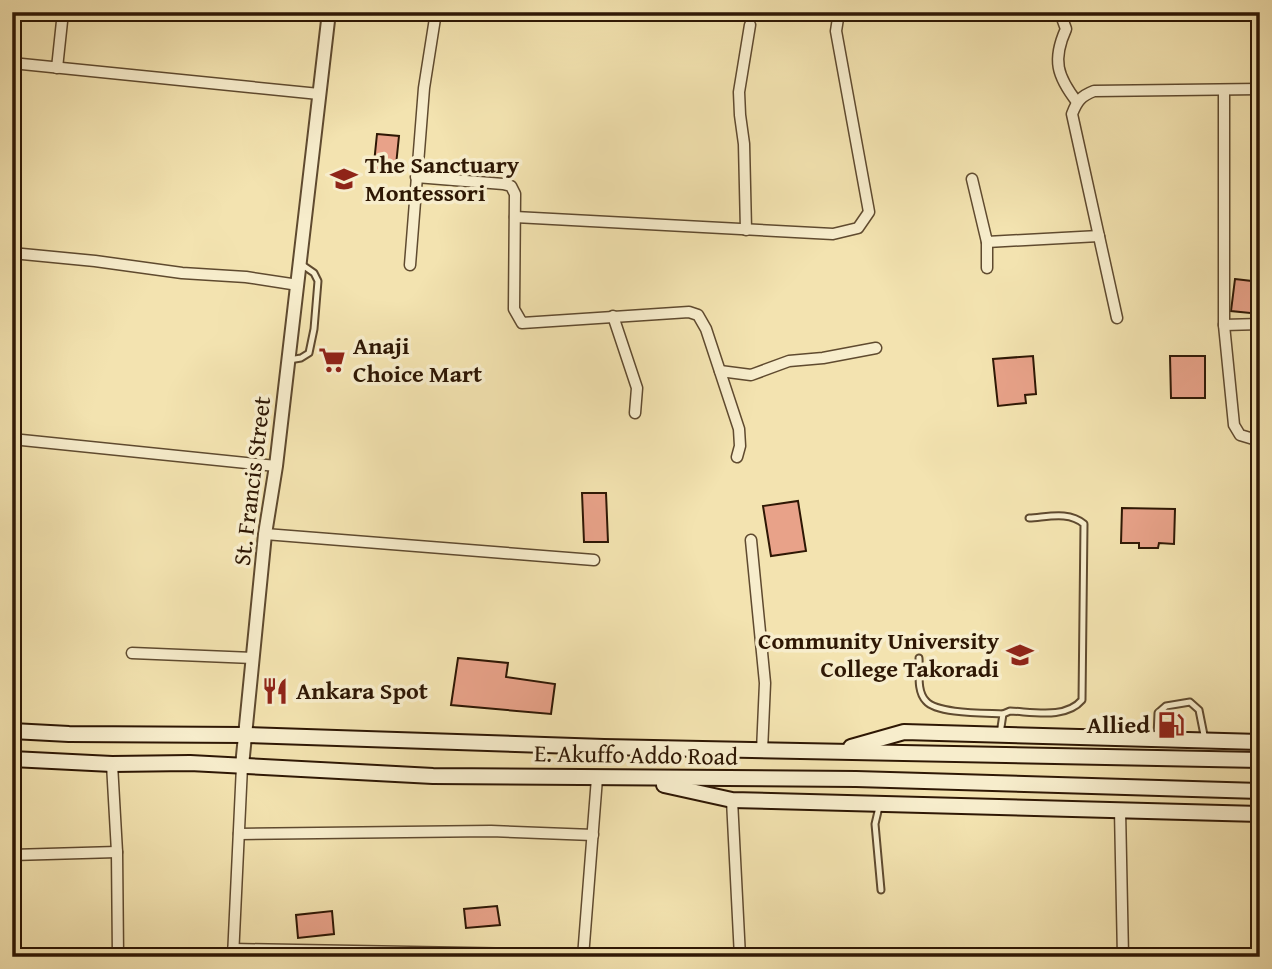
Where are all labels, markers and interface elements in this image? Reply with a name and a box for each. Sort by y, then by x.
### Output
place label: The Sanctuary Montessori [365,147,520,210]
school or university icon: The Sanctuary Montessori [329,164,359,194]
place label: Anaji Choice Mart [353,328,482,391]
supermarket icon: Anaji Choice Mart [317,345,347,375]
street label: St. Francis Street [224,394,279,568]
place label: Community University College Takoradi [758,623,1000,686]
school or university icon: Community University College Takoradi [1005,640,1035,670]
place label: Ankara Spot [296,673,428,708]
restaurant icon: Ankara Spot [260,676,290,706]
place label: Allied [1087,707,1150,742]
fuel station icon: Allied [1156,710,1186,740]
street label: E. Akuffo Addo Road [534,735,738,774]

